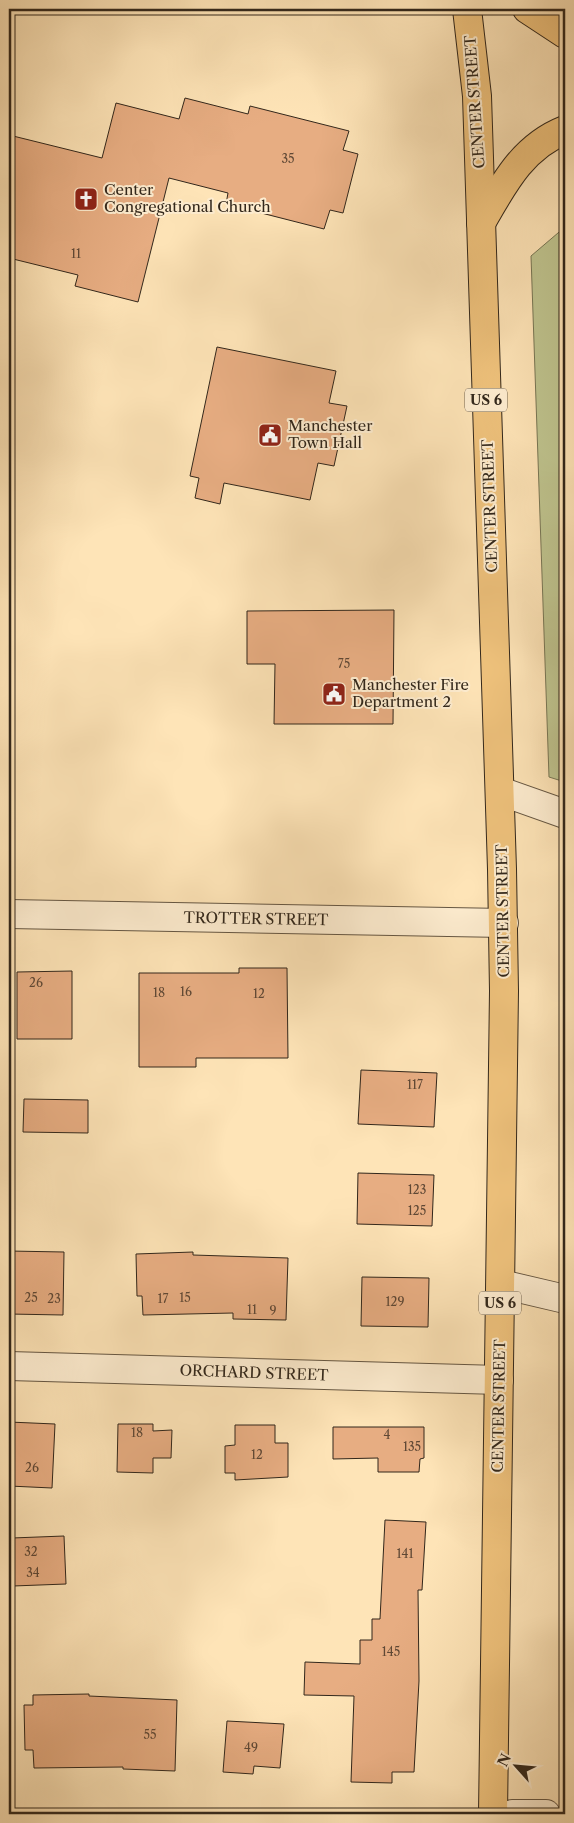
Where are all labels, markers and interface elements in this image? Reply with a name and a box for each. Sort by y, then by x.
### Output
street label: CENTER STREET [460,34,489,169]
house number: 35 [281,151,295,166]
place label: Center Congregational Church [104,180,271,216]
church icon: Center Congregational Church [73,186,99,212]
house number: 11 [71,246,81,261]
road number: US 6 [465,388,507,412]
place label: Manchester Town Hall [288,416,373,452]
public building icon: Manchester Town Hall [257,422,283,448]
street label: CENTER STREET [478,438,501,573]
house number: 75 [338,656,350,671]
place label: Manchester Fire Department 2 [352,675,469,711]
public building icon: Manchester Fire Department 2 [321,681,347,707]
street label: CENTER STREET [492,843,513,978]
street label: TROTTER STREET [183,908,329,929]
house number: 26 [29,975,43,990]
house number: 16 [180,984,192,999]
house number: 18 [153,985,165,1000]
house number: 12 [253,986,265,1001]
house number: 117 [407,1077,423,1092]
house number: 123 [408,1182,426,1197]
house number: 125 [408,1203,426,1218]
house number: 25 [24,1290,38,1305]
house number: 15 [179,1290,191,1305]
house number: 23 [47,1291,61,1306]
house number: 17 [158,1291,169,1306]
road number: US 6 [479,1292,521,1315]
house number: 129 [386,1294,404,1309]
house number: 11 [247,1302,257,1317]
house number: 9 [269,1303,277,1318]
street label: CENTER STREET [488,1338,509,1473]
street label: ORCHARD STREET [179,1360,330,1385]
house number: 18 [131,1425,143,1440]
house number: 4 [384,1427,391,1442]
house number: 135 [403,1439,421,1454]
house number: 12 [251,1447,263,1462]
house number: 26 [25,1460,39,1475]
house number: 32 [24,1544,38,1559]
house number: 141 [396,1546,414,1561]
house number: 34 [26,1565,40,1580]
house number: 145 [382,1644,400,1659]
house number: 55 [143,1727,157,1742]
house number: 49 [244,1740,258,1755]
north arrow [492,1740,542,1790]
text: N [494,1751,515,1770]

